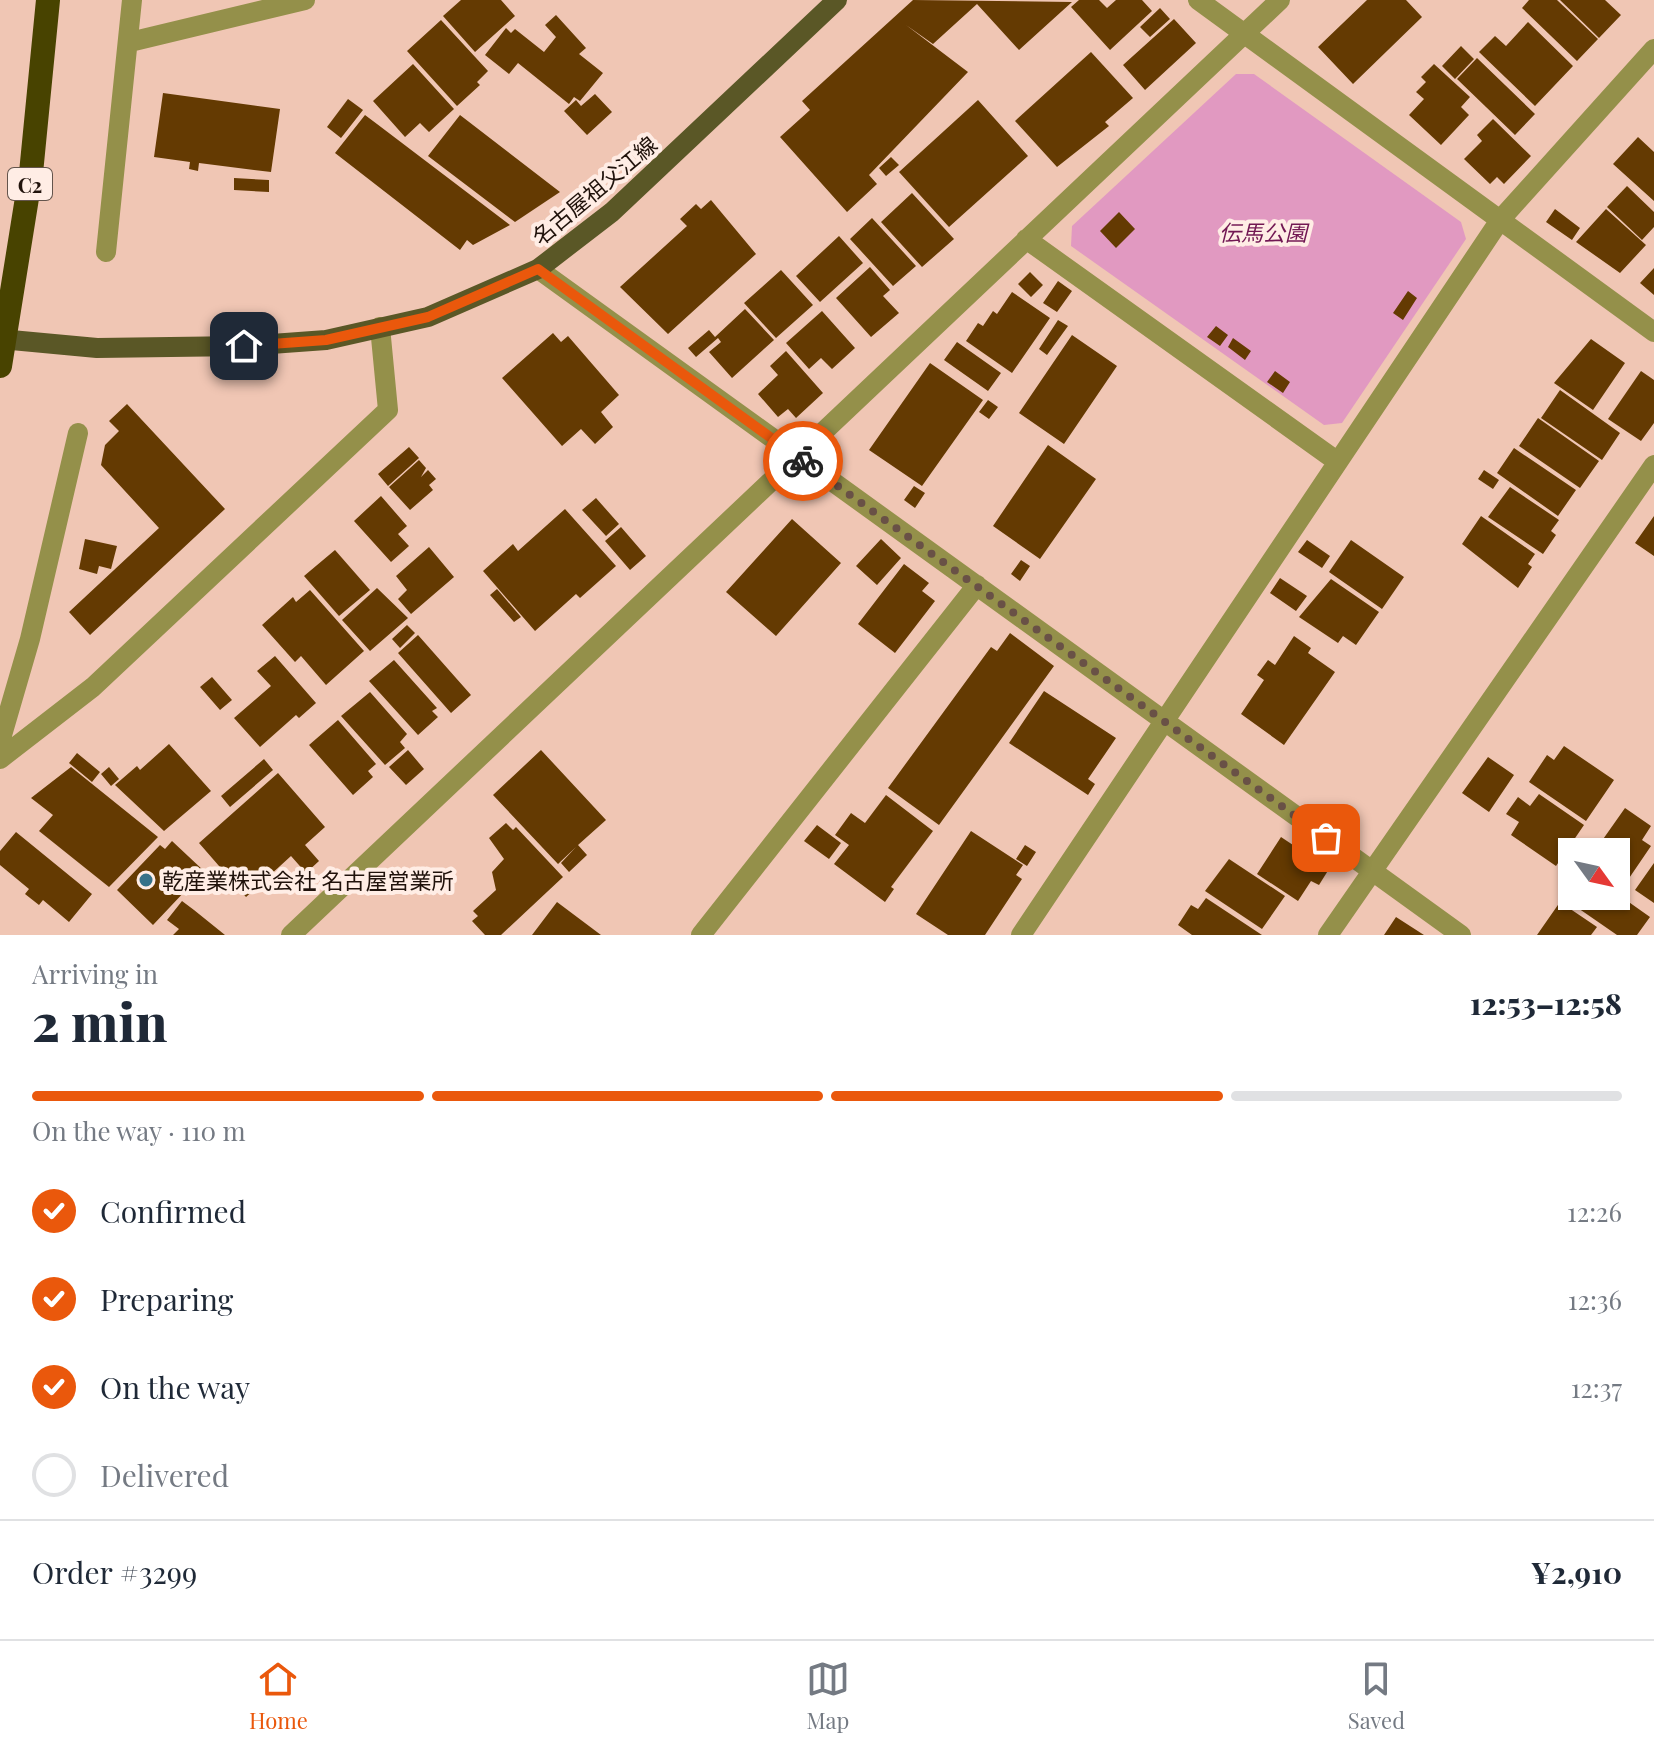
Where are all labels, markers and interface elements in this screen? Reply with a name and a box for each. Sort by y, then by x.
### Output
street label: 名古屋祖父江線 [525,129,663,251]
road number: C2 [8,168,52,200]
park label: 伝馬公園 [1219,217,1310,247]
pin [210,312,278,380]
icon: home [222,324,266,368]
courier [763,421,843,501]
icon: bike [781,439,825,483]
pin [1292,804,1360,872]
icon: bag [1304,816,1348,860]
north arrow [1558,838,1630,910]
map controls [1558,838,1630,910]
place label: 乾産業株式会社 名古屋営業所 [162,865,453,895]
marker: 乾産業株式会社 名古屋営業所 [137,871,155,889]
text: Arriving in [32,956,158,991]
text: 12:53–12:58 [1470,983,1622,1023]
text: 2 min [32,986,167,1055]
text: On the way · 110 m [32,1113,246,1148]
icon: check [32,1189,76,1233]
text: Confirmed [100,1191,246,1231]
text: 12:26 [1567,1194,1622,1229]
icon: check [32,1277,76,1321]
text: Preparing [100,1279,233,1319]
text: 12:36 [1568,1282,1622,1317]
icon: check [32,1365,76,1409]
text: On the way [100,1367,250,1407]
text: 12:37 [1571,1370,1622,1405]
text: Delivered [100,1455,229,1495]
text: Order #3299 [32,1552,197,1592]
text: ¥2,910 [1531,1552,1622,1592]
tab: Home [249,1657,308,1735]
tab: Map [806,1657,850,1735]
tab: Saved [1348,1657,1405,1735]

